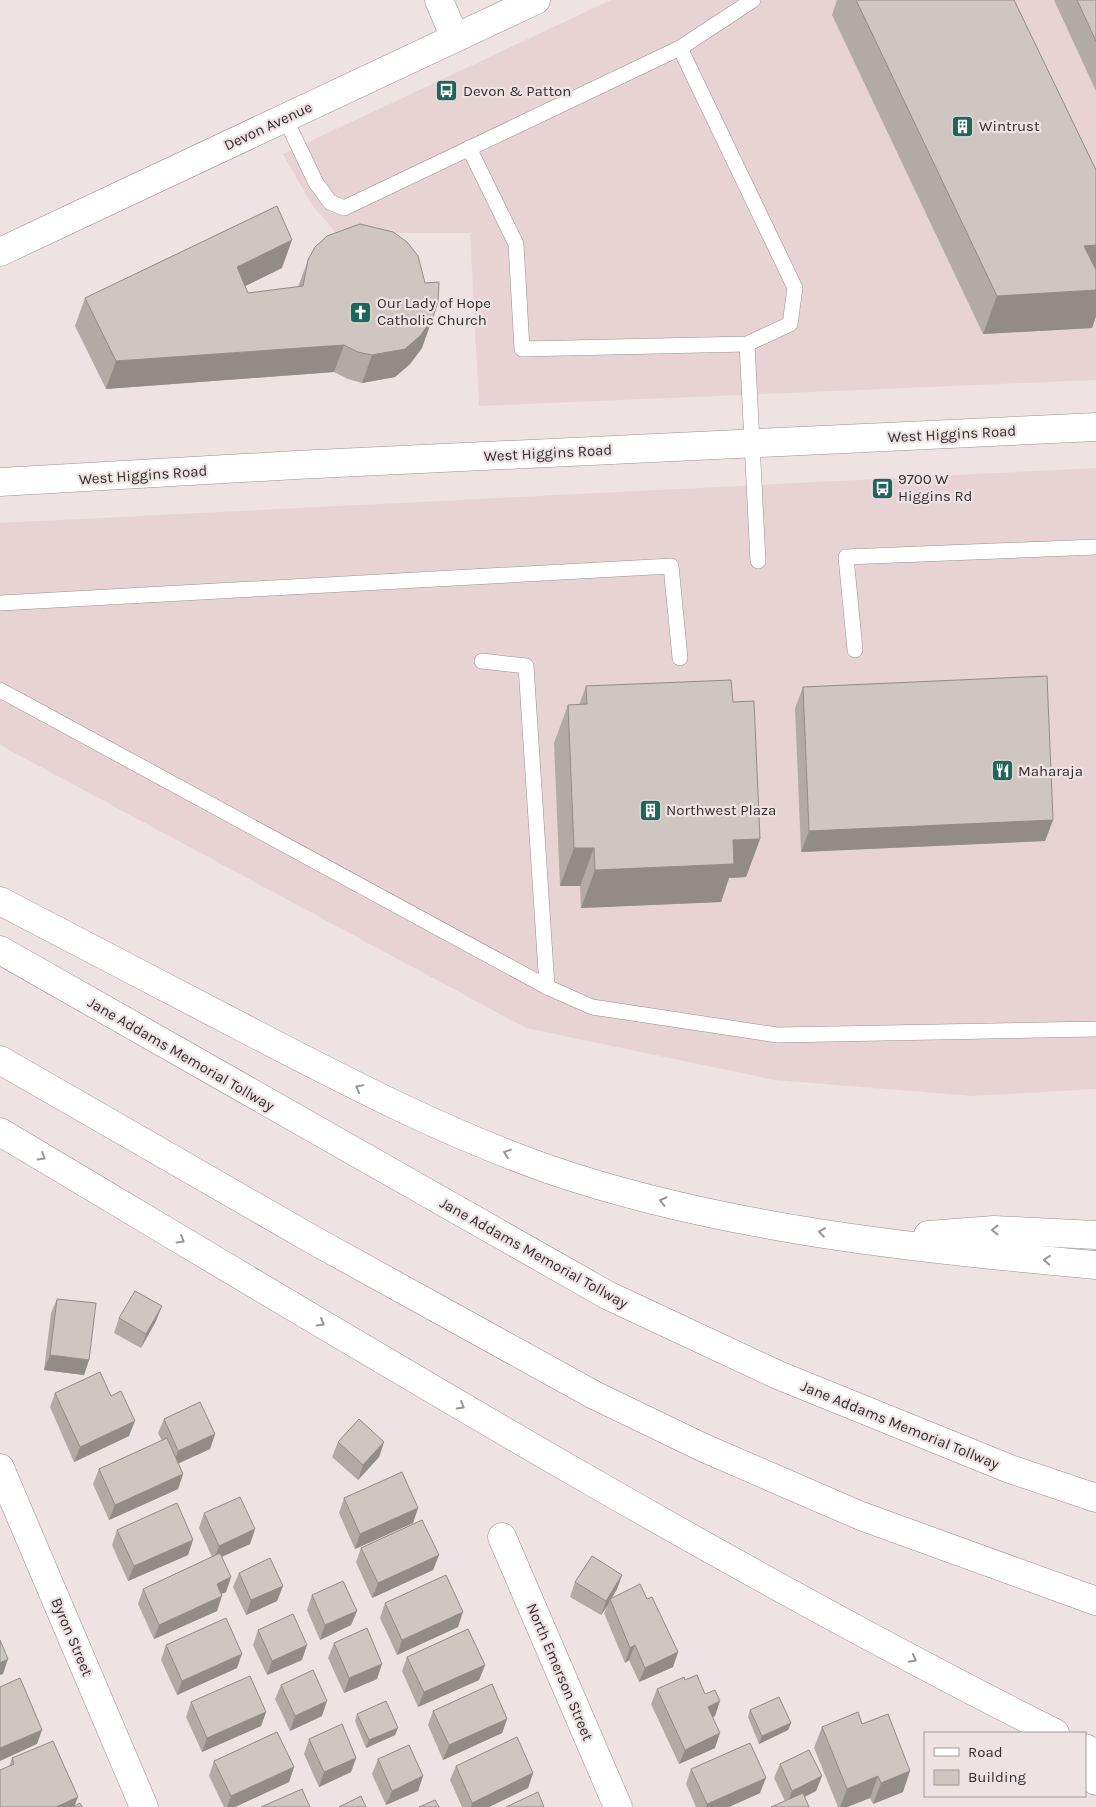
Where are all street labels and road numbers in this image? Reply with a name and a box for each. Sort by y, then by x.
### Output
street label: Devon Avenue [221,98,315,154]
street label: West Higgins Road [887,422,1017,446]
street label: West Higgins Road [483,441,613,465]
street label: West Higgins Road [78,462,208,488]
street label: Jane Addams Memorial Tollway [85,993,277,1115]
street label: Jane Addams Memorial Tollway [437,1194,631,1312]
street label: Jane Addams Memorial Tollway [798,1377,1002,1473]
street label: Byron Street [47,1595,97,1679]
street label: North Emerson Street [523,1601,597,1744]

